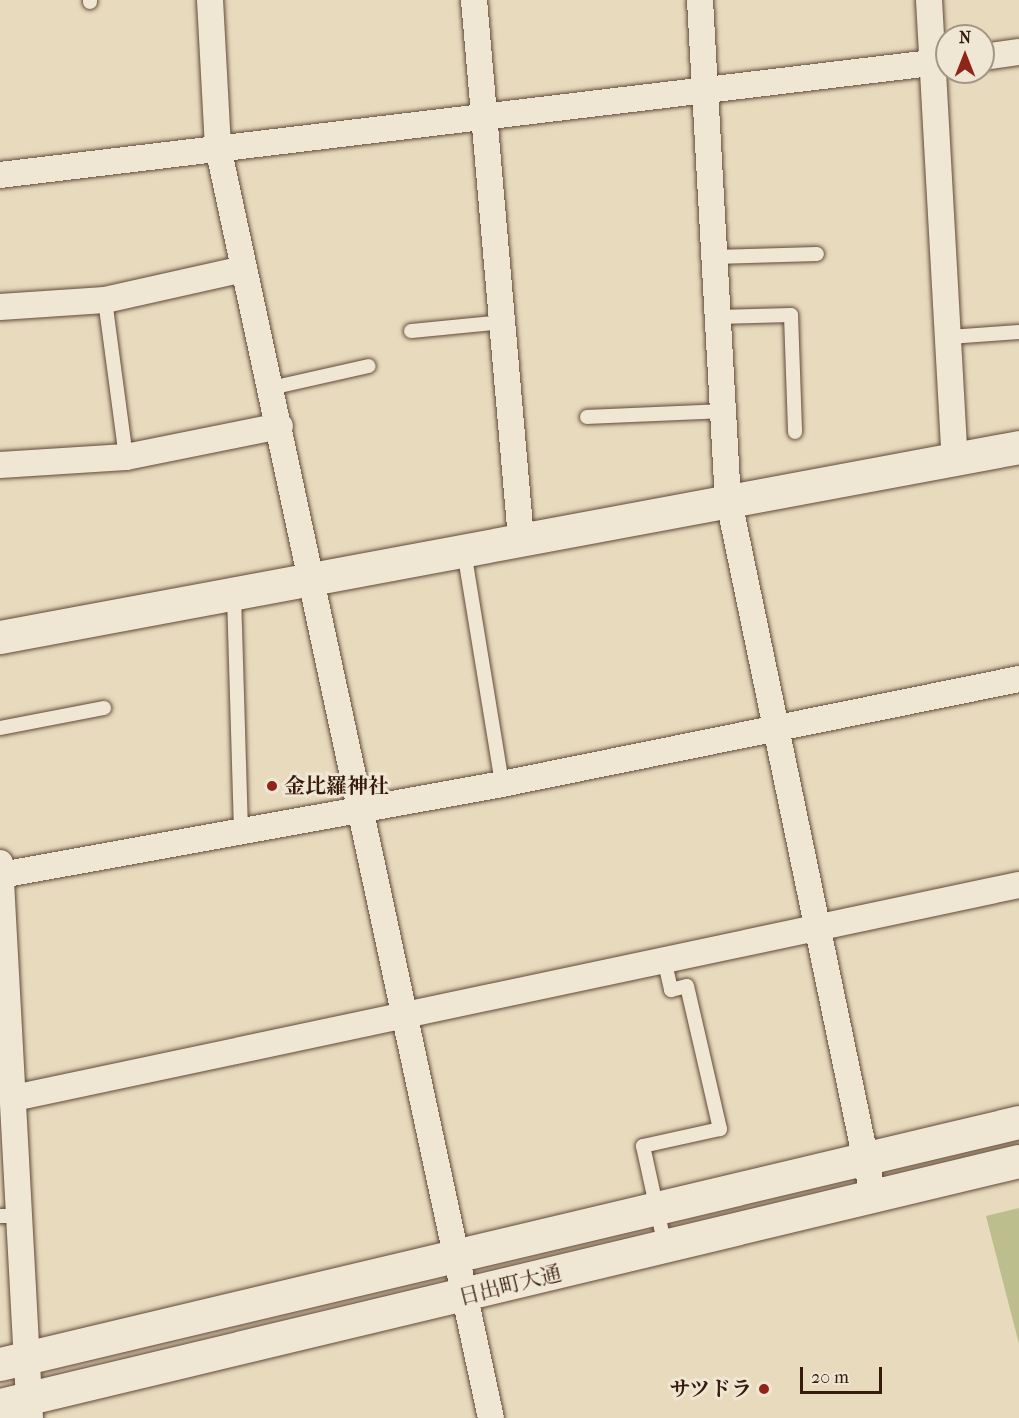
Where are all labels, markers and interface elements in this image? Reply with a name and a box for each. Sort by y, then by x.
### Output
north arrow [935,24,995,84]
text: N [959,28,971,47]
place label: 金比羅神社 [284,773,389,799]
marker: 金比羅神社 [265,779,279,793]
street label: 日出町大通 [456,1260,564,1310]
scale bar [803,1355,886,1393]
text: 20 m [811,1367,849,1388]
place label: サツドラ [668,1376,752,1402]
marker: サツドラ [757,1382,771,1396]

